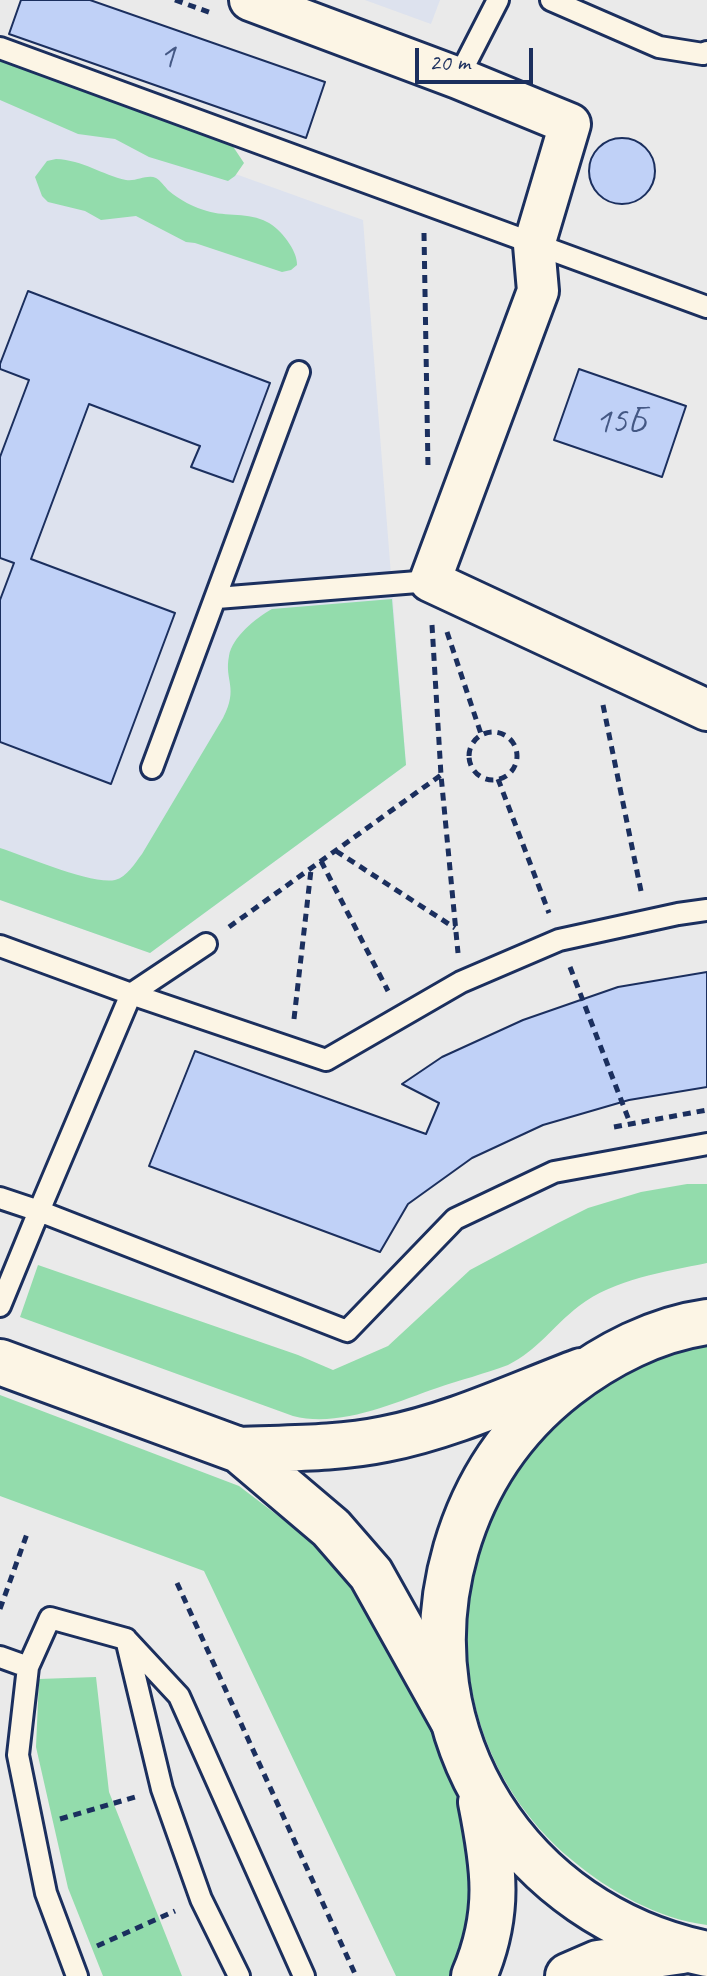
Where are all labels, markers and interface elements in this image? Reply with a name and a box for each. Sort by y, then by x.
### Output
scale bar [419,32,537,82]
house number: 1 [159,36,175,80]
text: 20 m [429,47,470,77]
house number: 15Б [595,401,645,445]

